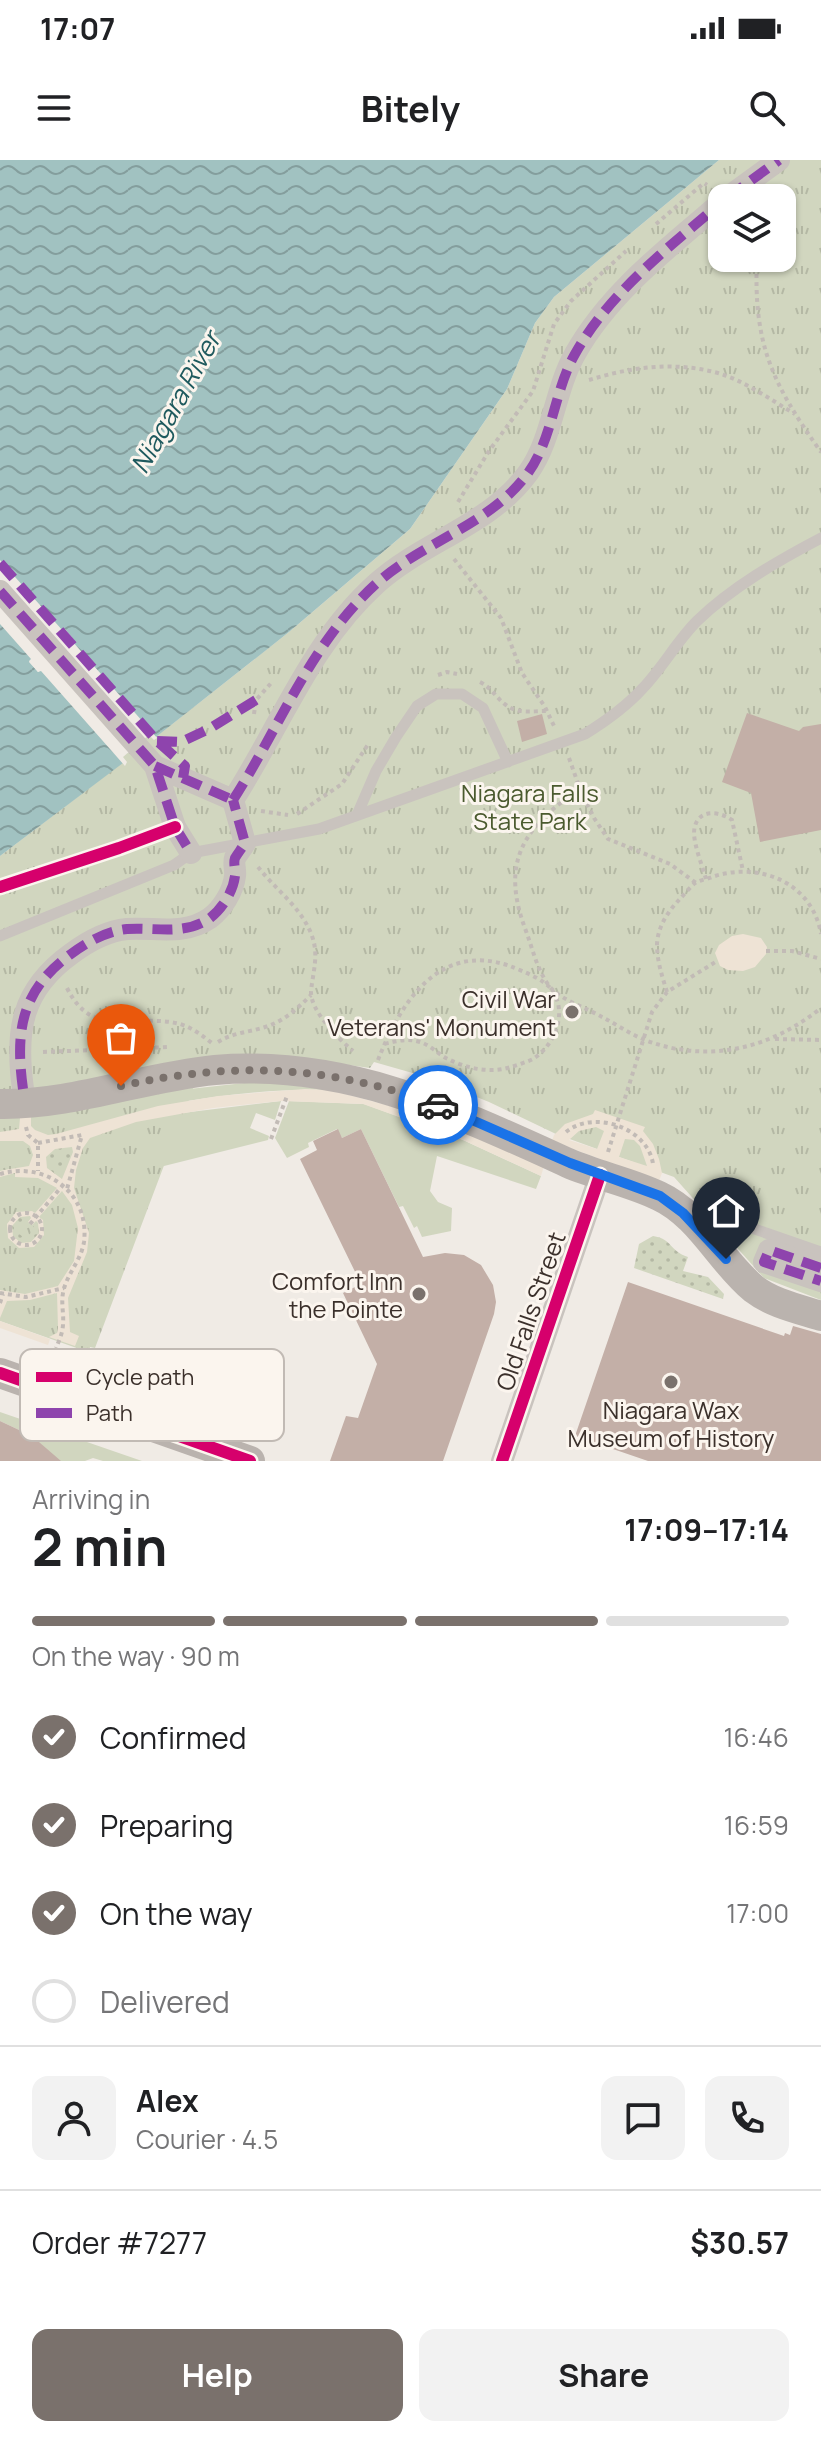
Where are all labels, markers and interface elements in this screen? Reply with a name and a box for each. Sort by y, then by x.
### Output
text: 17:07 [40,8,115,49]
text: Bitely [361,84,460,133]
icon: menu [32,86,76,130]
icon: search [745,86,789,130]
map controls [708,184,796,272]
button: layers [708,184,796,272]
water label: Niagara River [121,322,230,479]
park label: Niagara Falls State Park [461,776,599,837]
place label: Civil War Veterans' Monument [327,982,556,1043]
marker: Civil War Veterans' Monument [563,1003,581,1021]
pin [87,1004,155,1086]
icon: bag [99,1016,143,1060]
courier [398,1065,478,1145]
icon: car [416,1083,460,1127]
pin [692,1177,760,1259]
icon: home [704,1189,748,1233]
street label: Old Falls Street [487,1227,573,1395]
place label: Comfort Inn the Pointe [272,1264,403,1325]
marker: Comfort Inn the Pointe [410,1285,428,1303]
legend [20,1349,284,1441]
text: Cycle path [86,1362,194,1392]
marker: Niagara Wax Museum of History [662,1373,680,1391]
place label: Niagara Wax Museum of History [567,1393,775,1454]
text: Path [86,1398,133,1428]
text: Arriving in [32,1481,150,1517]
text: 17:09–17:14 [624,1509,789,1550]
text: 2 min [32,1511,167,1582]
text: On the way · 90 m [32,1638,240,1674]
icon: check [32,1715,76,1759]
text: Confirmed [100,1717,247,1758]
text: 16:46 [723,1719,789,1755]
icon: check [32,1803,76,1847]
text: Preparing [100,1805,234,1846]
text: 16:59 [724,1807,789,1843]
icon: check [32,1891,76,1935]
text: On the way [100,1893,253,1934]
text: 17:00 [726,1895,789,1931]
text: Delivered [100,1981,230,2022]
button: person [32,2076,116,2160]
button: chat [601,2076,685,2160]
button: phone [705,2076,789,2160]
text: Alex [136,2080,199,2121]
text: Courier · 4.5 [136,2121,278,2157]
text: Order #7277 [32,2222,207,2263]
text: $30.57 [690,2222,789,2263]
button: Help [32,2329,403,2421]
button: Share [419,2329,789,2421]

